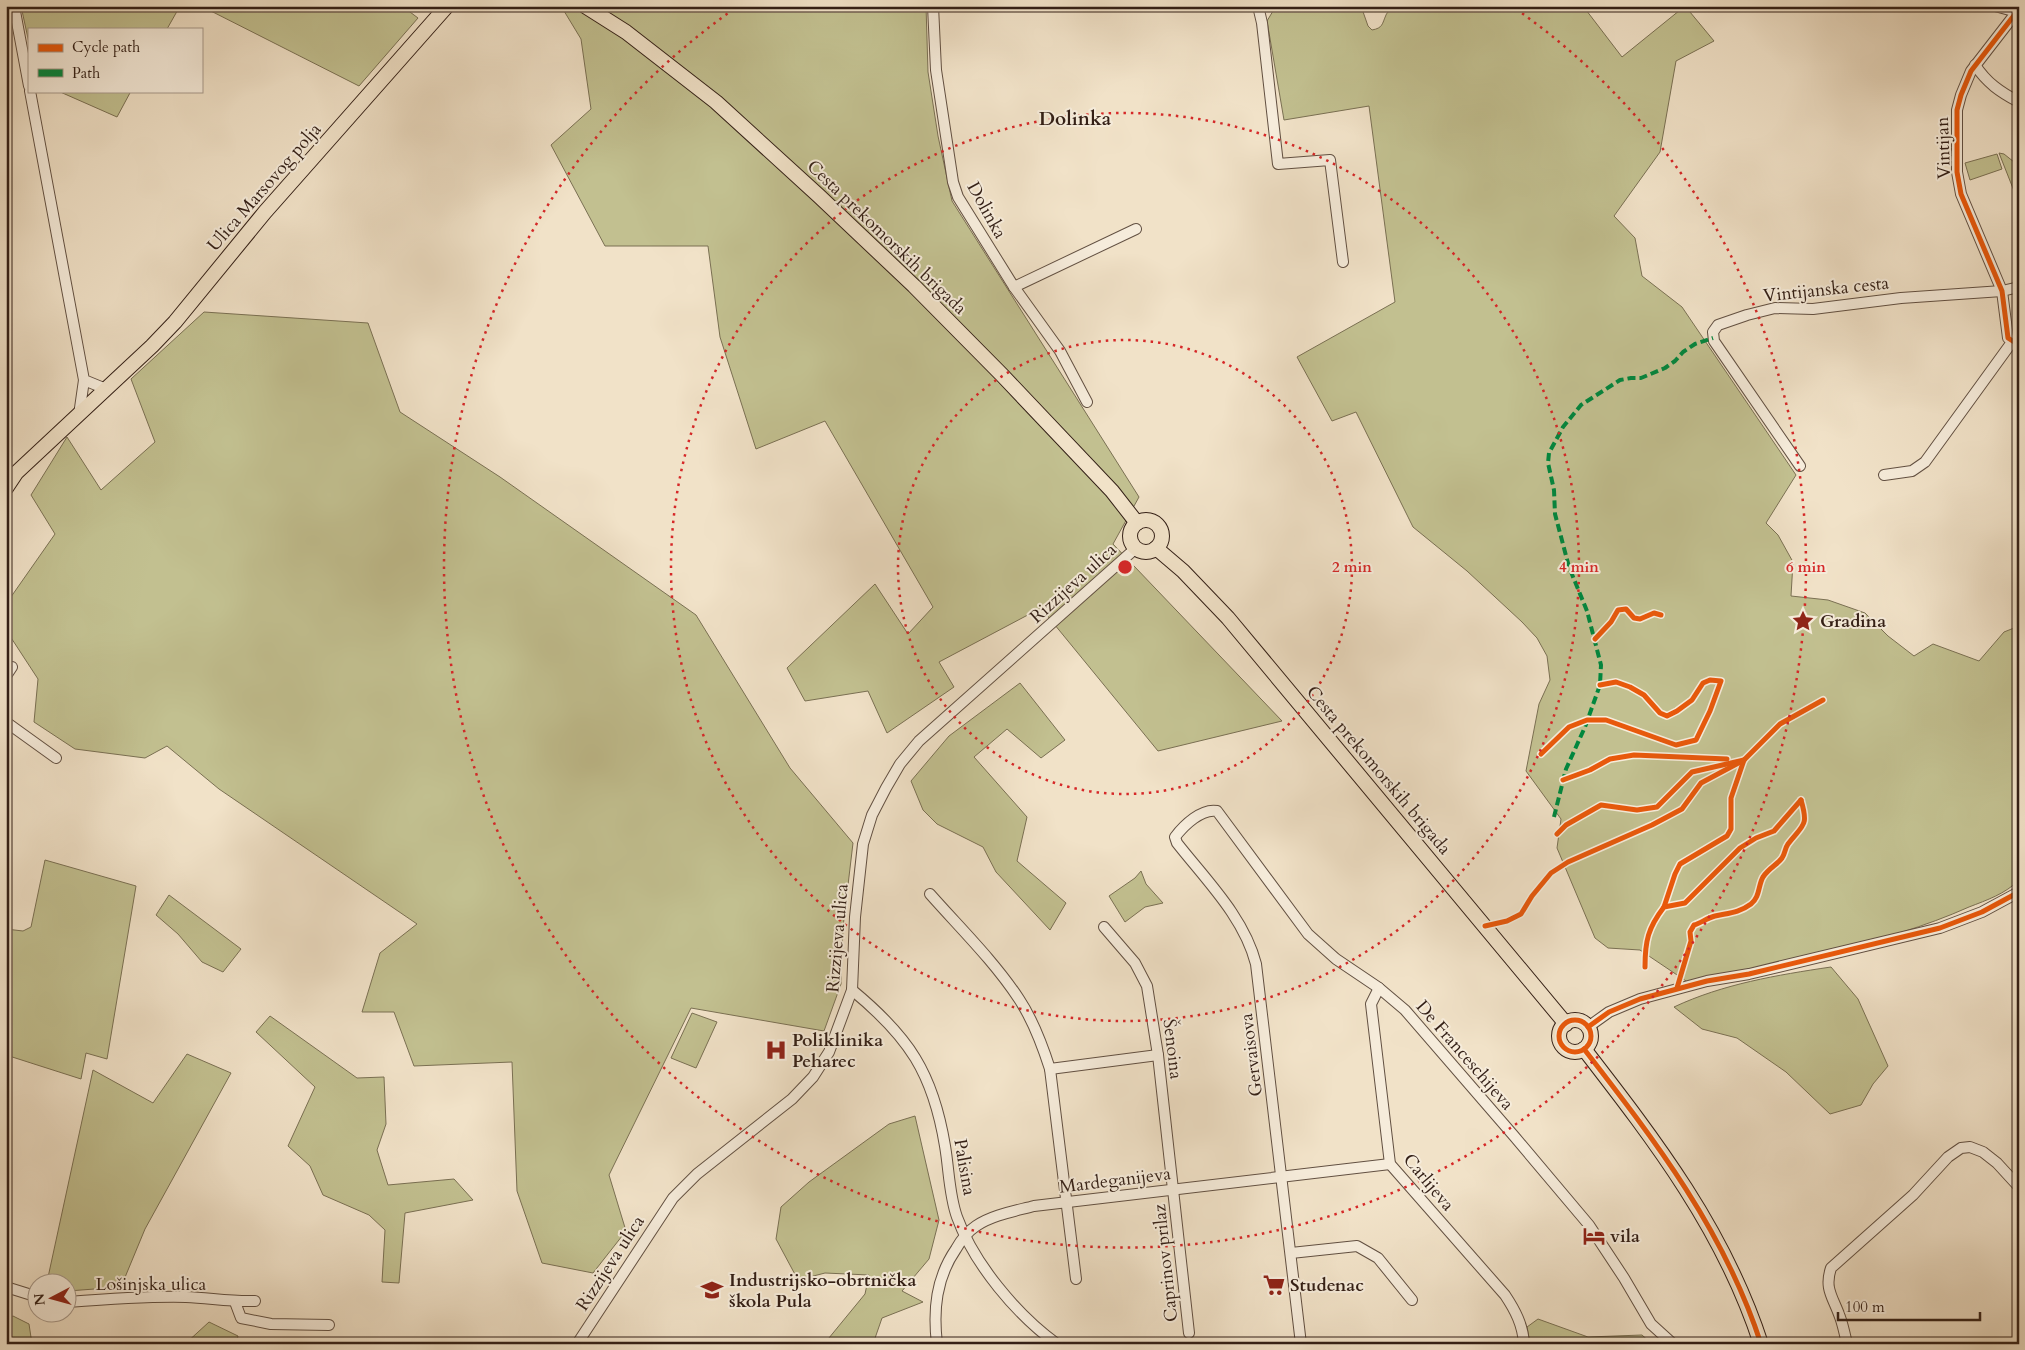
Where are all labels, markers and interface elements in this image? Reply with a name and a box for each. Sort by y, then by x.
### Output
legend [28,28,202,92]
text: Cycle path [72,37,141,57]
text: Path [72,63,101,83]
district label: Dolinka [1039,106,1112,132]
street label: Vintijan [1930,116,1957,180]
street label: Ulica Marsovog polja [202,118,327,257]
street label: Cesta prekomorskih brigada [801,154,972,321]
street label: Dolinka [961,177,1013,243]
street label: Vintijanska cesta [1762,270,1890,309]
street label: Rizzijeva ulica [1024,537,1122,629]
text: 2 min [1332,557,1372,577]
text: 4 min [1559,557,1599,577]
text: 6 min [1786,557,1826,577]
centre of rings [1116,558,1134,576]
place icon: Gradina [1790,608,1816,634]
place label: Gradina [1820,609,1886,634]
street label: Cesta prekomorskih brigada [1300,681,1457,860]
street label: Rizzijeva ulica [820,882,855,994]
street label: De Franceschijeva [1410,995,1520,1116]
street label: Gervaisova [1234,1012,1269,1098]
street label: Šenoina [1156,1018,1189,1081]
place label: Poliklinika Peharec [792,1028,883,1074]
hospital icon: Poliklinika Peharec [763,1037,789,1063]
street label: Palisina [947,1137,982,1198]
street label: Carlijeva [1397,1148,1460,1217]
street label: Mardeganijeva [1058,1161,1173,1200]
street label: Caprinov prilaz [1147,1203,1184,1323]
street label: Rizzijeva ulica [570,1211,651,1316]
hotel icon: vila [1581,1223,1607,1249]
place label: vila [1610,1224,1640,1249]
place label: Industrijsko-obrtnička škola Pula [729,1268,917,1314]
north arrow [28,1272,78,1322]
street label: Lošinjska ulica [96,1272,207,1297]
supermarket icon: Studenac [1261,1272,1287,1298]
place label: Studenac [1290,1273,1364,1298]
school or university icon: Industrijsko-obrtnička škola Pula [699,1277,725,1303]
scale bar [1838,1290,1980,1322]
text: N [29,1292,50,1306]
text: 100 m [1845,1297,1885,1317]

